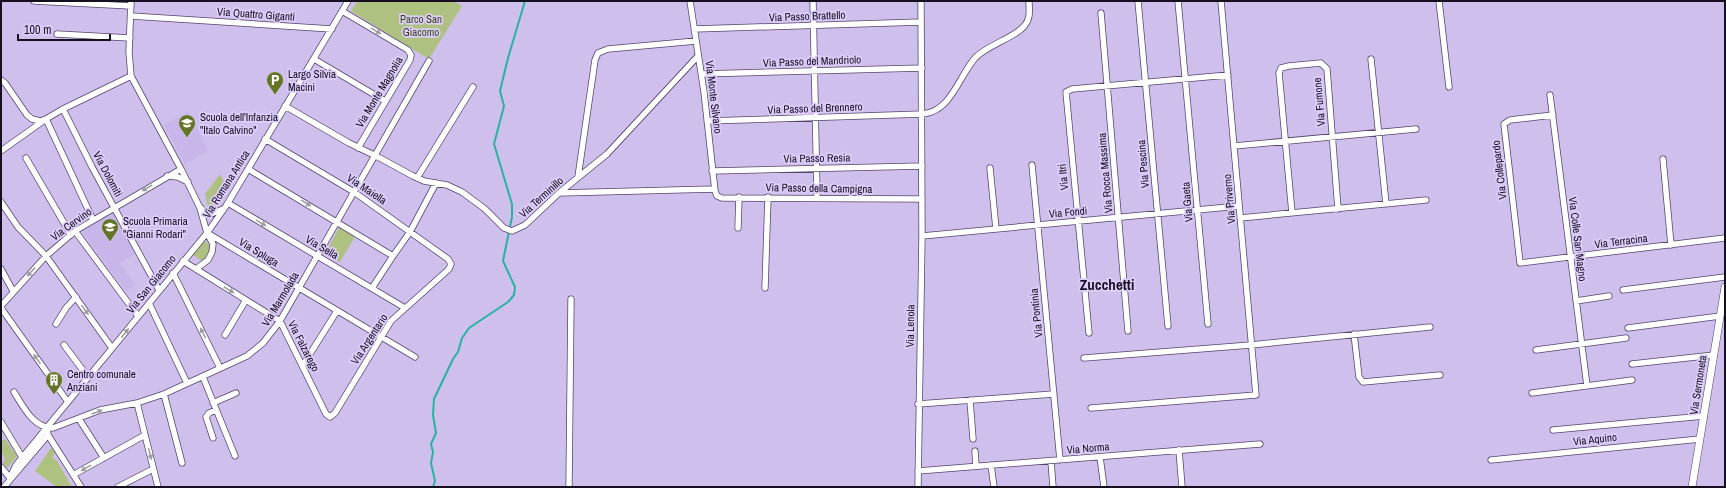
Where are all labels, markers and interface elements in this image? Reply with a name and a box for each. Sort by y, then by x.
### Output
street label: Via Quattro Giganti [217,4,295,24]
street label: Via Passo Brattello [768,8,846,24]
park label: Parco San Giacomo [400,12,442,39]
scale bar [18,16,110,42]
text: 100 m [24,22,51,38]
one-way arrow [370,28,382,35]
street label: Via Passo del Mandriolo [763,52,861,70]
street label: Via Monte Magnolia [352,54,406,130]
street label: Via Monte Silvano [703,60,725,134]
place label: Largo Silvia Macini [288,67,336,94]
parking icon: Largo Silvia Macini [265,70,285,95]
street label: Via Fumone [1310,77,1328,127]
street label: Via Passo del Brennero [767,99,863,117]
place label: Scuola dell'Infanzia "Italo Calvino" [200,110,278,137]
school or university icon: Scuola dell'Infanzia "Italo Calvino" [177,113,197,138]
street label: Via Rocca Massima [1095,132,1115,214]
street label: Via Pescina [1134,139,1152,189]
street label: Via Collepardo [1488,140,1510,200]
street label: Via Romana Antica [200,147,252,221]
street label: Via Dolomiti [90,149,126,199]
street label: Via Passo Resia [783,150,851,166]
street label: Via Itri [1055,163,1071,191]
street label: Via Maiella [344,171,390,207]
street label: Via Terminillo [516,173,566,221]
street label: Via Priverno [1220,173,1238,225]
street label: Via Passo della Campigna [766,180,872,196]
street label: Via Gaeta [1178,181,1196,223]
one-way arrow [141,184,153,191]
street label: Via Colle San Magno [1566,196,1590,282]
one-way arrow [300,200,312,207]
street label: Via Fondi [1048,203,1088,221]
street label: Via Cervino [48,204,94,244]
place label: Scuola Primaria "Gianni Rodari" [123,214,188,241]
school or university icon: Scuola Primaria "Gianni Rodari" [100,217,120,242]
one-way arrow [256,219,266,227]
street label: Via Terracina [1594,231,1648,251]
street label: Via Sella [303,232,341,262]
street label: Via Spluga [237,235,281,269]
street label: Via San Giacomo [123,252,179,316]
one-way arrow [26,267,36,277]
street label: Via Marmolada [258,269,302,329]
district label: Zucchetti [1080,274,1134,295]
one-way arrow [223,286,235,293]
street label: Via Pontinia [1026,288,1046,338]
street label: Via Lenola [903,304,917,348]
one-way arrow [81,305,89,315]
street label: Via Argentario [347,311,391,367]
street label: Via Falzarego [285,318,323,374]
one-way arrow [120,327,129,338]
one-way arrow [200,328,206,339]
one-way arrow [33,353,42,364]
street label: Via Sermoneta [1686,354,1710,416]
place label: Centro comunale Anziani [66,367,136,394]
building icon: Centro comunale Anziani [44,370,64,395]
one-way arrow [91,408,103,414]
street label: Via Aquino [1572,430,1618,448]
street label: Via Norma [1066,439,1110,457]
one-way arrow [147,448,153,460]
one-way arrow [81,464,92,471]

